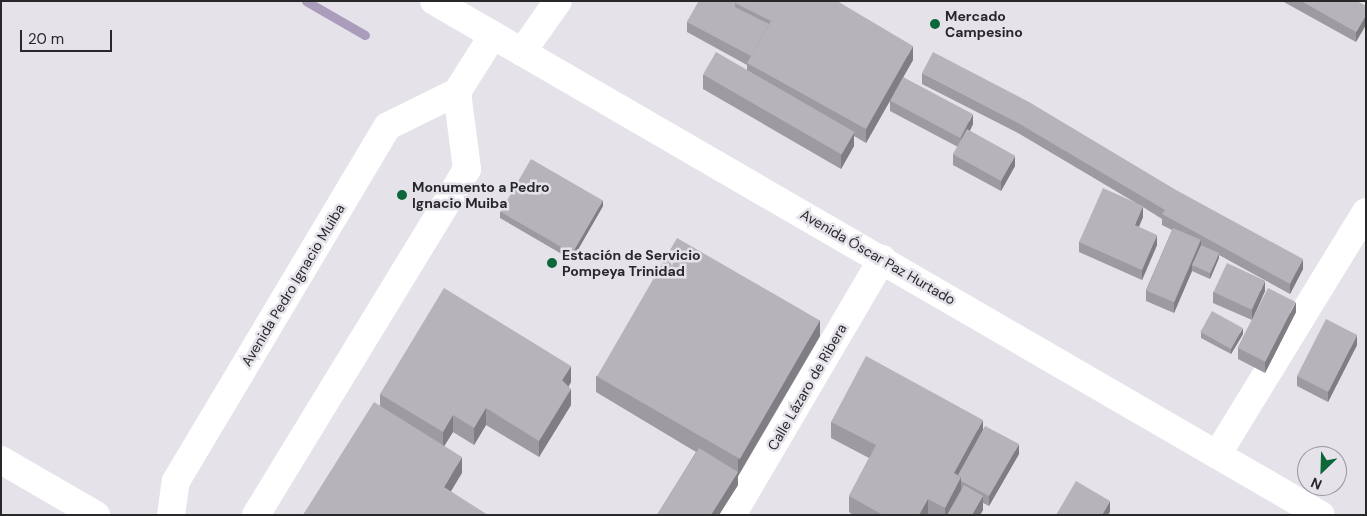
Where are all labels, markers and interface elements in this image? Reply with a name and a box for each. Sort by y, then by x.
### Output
place label: Mercado Campesino [945,8,1023,40]
marker: Mercado Campesino [929,18,941,30]
scale bar [22,20,115,52]
text: 20 m [28,29,64,49]
place label: Monumento a Pedro Ignacio Muiba [412,179,550,212]
marker: Monumento a Pedro Ignacio Muiba [396,189,408,201]
street label: Avenida Pedro Ignacio Muiba [238,201,348,369]
street label: Avenida Óscar Paz Hurtado [798,206,958,308]
place label: Estación de Servicio Pompeya Trinidad [562,247,701,280]
marker: Estación de Servicio Pompeya Trinidad [546,257,558,269]
street label: Calle Lázaro de Ribera [764,321,850,453]
north arrow [1297,446,1347,496]
text: N [1308,473,1325,494]

